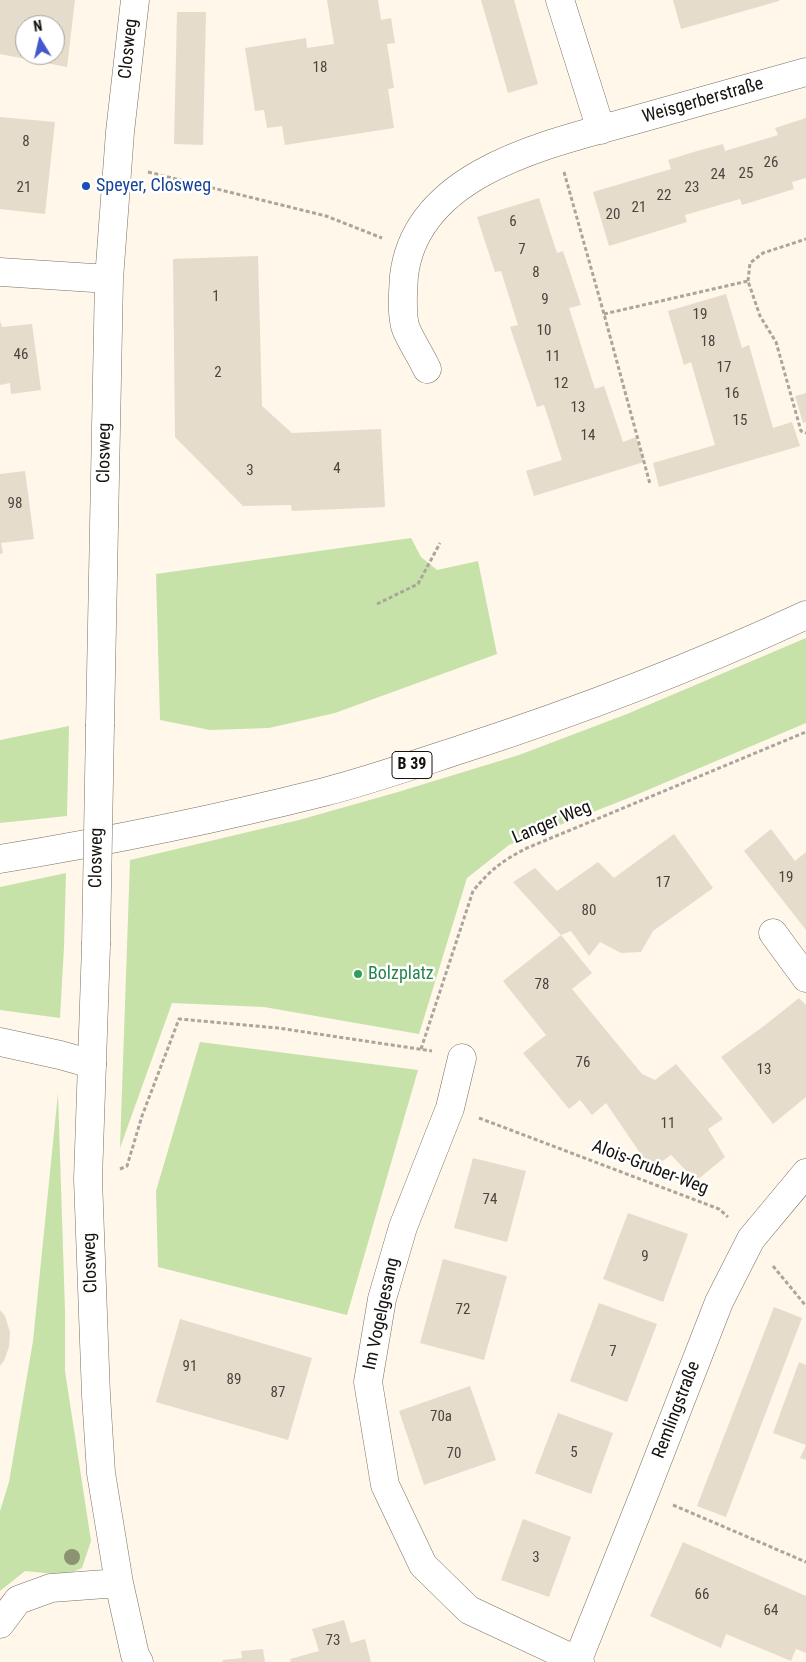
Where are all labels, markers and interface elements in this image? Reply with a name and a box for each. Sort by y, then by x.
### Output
north arrow [15,15,65,65]
text: N [32,18,43,35]
street label: Closweg [115,18,143,80]
house number: 18 [313,59,327,77]
street label: Weisgerberstraße [640,73,766,129]
house number: 8 [22,133,30,151]
house number: 26 [764,154,778,172]
house number: 25 [739,165,753,183]
house number: 24 [711,166,725,184]
place label: Speyer, Closweg [96,175,211,197]
house number: 21 [17,179,31,197]
house number: 23 [685,179,699,197]
marker: Speyer, Closweg [80,180,92,192]
house number: 22 [657,187,671,205]
house number: 21 [632,199,646,217]
house number: 20 [606,206,620,224]
house number: 6 [509,213,517,231]
house number: 7 [518,241,526,259]
house number: 8 [532,264,540,282]
house number: 1 [212,288,220,306]
house number: 9 [541,291,549,309]
house number: 19 [693,306,707,324]
house number: 10 [537,322,551,340]
house number: 18 [701,333,715,351]
house number: 46 [14,346,28,364]
house number: 11 [546,348,560,366]
house number: 17 [717,359,731,377]
house number: 2 [214,364,222,382]
house number: 12 [554,375,568,393]
house number: 16 [725,385,739,403]
house number: 13 [571,399,585,417]
house number: 15 [733,412,747,430]
street label: Closweg [94,423,116,483]
house number: 14 [581,427,595,445]
house number: 4 [333,460,341,478]
house number: 3 [246,462,254,480]
house number: 98 [8,495,22,513]
road number: B 39 [392,752,432,778]
street label: Langer Weg [509,797,595,849]
street label: Closweg [86,828,108,888]
house number: 19 [779,869,793,887]
house number: 17 [656,874,670,892]
house number: 80 [582,902,596,920]
place label: Bolzplatz [368,963,434,985]
marker: Bolzplatz [352,968,364,980]
house number: 78 [535,976,549,994]
house number: 76 [576,1054,590,1072]
house number: 13 [757,1061,771,1079]
house number: 11 [661,1115,675,1133]
street label: Alois-Gruber-Weg [589,1136,711,1200]
house number: 74 [483,1191,497,1209]
street label: Closweg [79,1232,103,1294]
house number: 9 [641,1248,649,1266]
street label: Im Vogelgesang [360,1256,404,1372]
house number: 72 [456,1301,470,1319]
house number: 7 [609,1343,617,1361]
house number: 91 [183,1358,197,1376]
street label: Remlingstraße [649,1358,705,1462]
house number: 89 [227,1371,241,1389]
house number: 87 [271,1384,285,1402]
house number: 70a [430,1408,452,1426]
house number: 5 [570,1444,578,1462]
house number: 70 [447,1445,461,1463]
house number: 3 [532,1549,540,1567]
house number: 66 [695,1586,709,1604]
house number: 64 [764,1602,778,1620]
house number: 73 [326,1632,340,1650]

